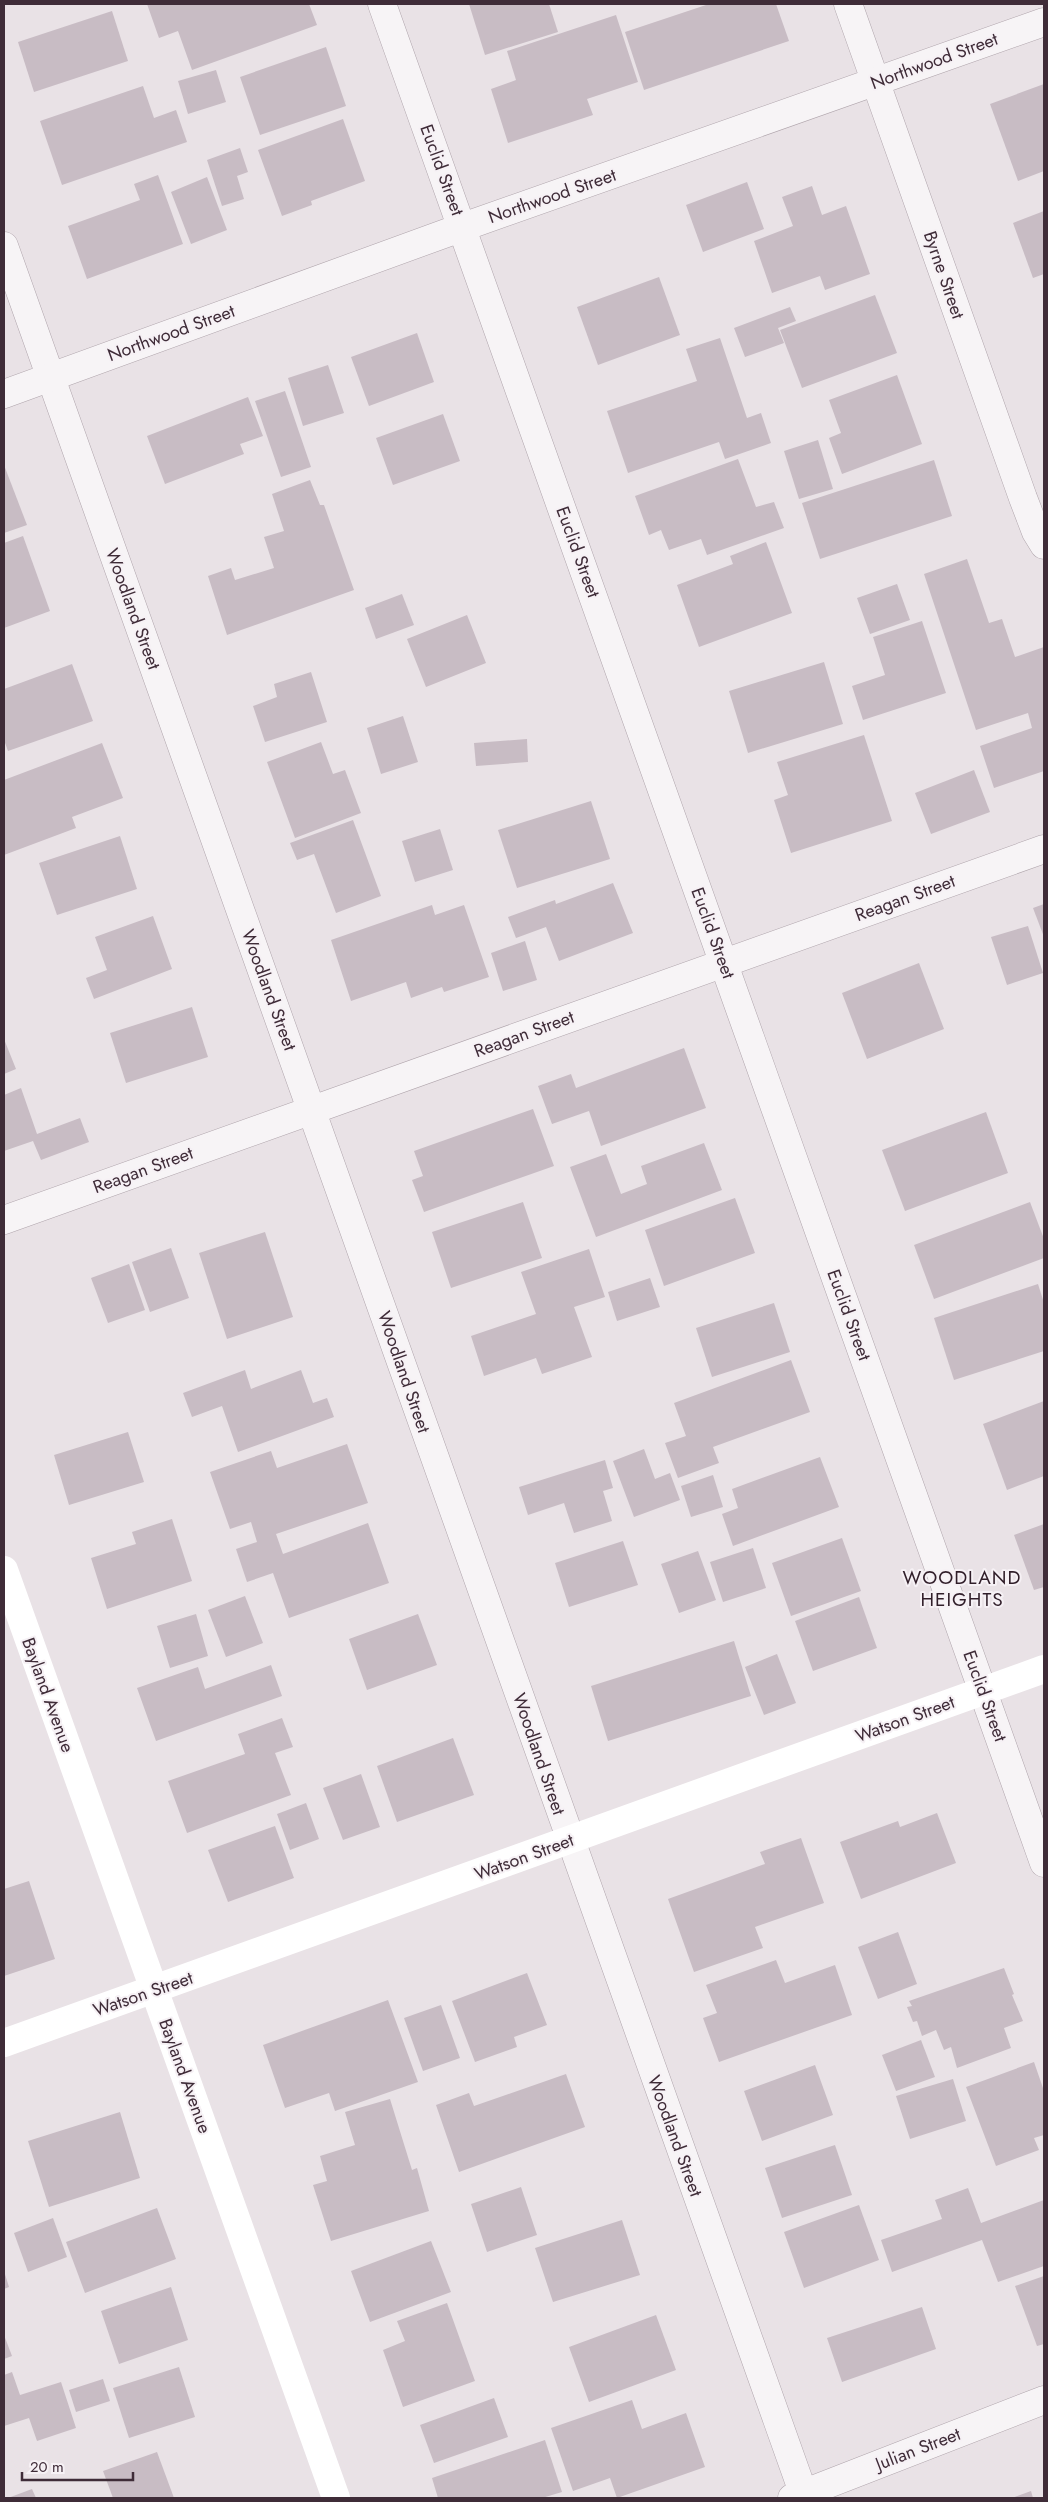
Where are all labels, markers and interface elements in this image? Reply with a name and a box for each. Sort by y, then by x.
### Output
street label: Northwood Street [867,26,1002,96]
street label: Euclid Street [413,121,471,220]
street label: Northwood Street [484,162,620,230]
street label: Byrne Street [917,228,971,323]
street label: Northwood Street [104,298,239,368]
street label: Euclid Street [549,503,607,602]
street label: Woodland Street [99,545,167,674]
street label: Reagan Street [851,868,959,928]
street label: Euclid Street [684,884,742,983]
street label: Woodland Street [235,926,303,1055]
street label: Reagan Street [470,1004,578,1064]
street label: Reagan Street [89,1140,197,1200]
street label: Euclid Street [820,1266,878,1365]
street label: Woodland Street [371,1308,437,1437]
district label: WOODLAND HEIGHTS [903,1564,1021,1613]
street label: Bayland Avenue [15,1634,81,1756]
street label: Euclid Street [956,1647,1014,1746]
street label: Watson Street [852,1689,959,1749]
street label: Woodland Street [506,1690,572,1819]
street label: Watson Street [471,1827,578,1887]
street label: Watson Street [90,1965,197,2023]
street label: Bayland Avenue [152,2015,218,2137]
street label: Woodland Street [641,2072,709,2201]
street label: Julian Street [870,2421,965,2478]
scale bar [22,2450,134,2482]
text: 20 m [30,2456,64,2478]

